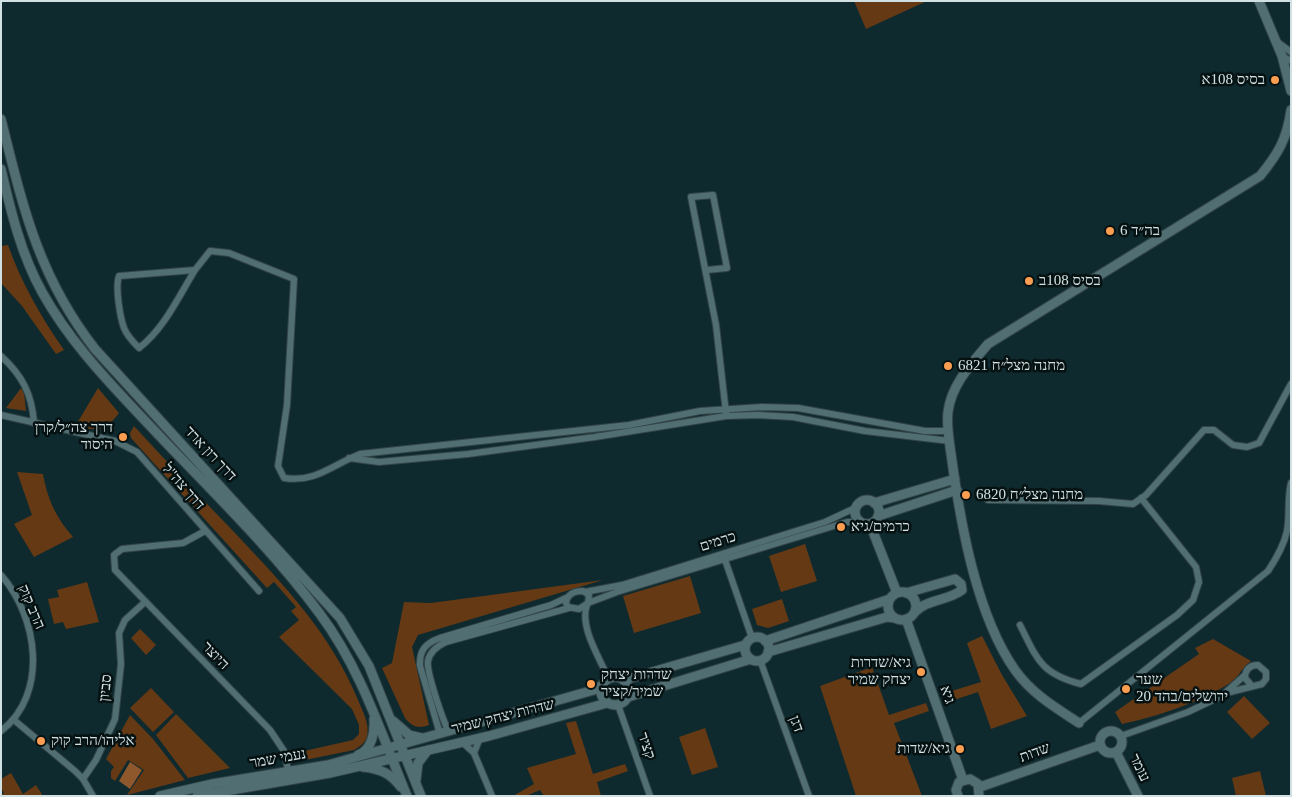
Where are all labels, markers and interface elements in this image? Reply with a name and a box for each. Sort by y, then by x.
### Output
place label: בסיס 108א [1202,71,1265,89]
marker: בסיס 108א [1269,74,1281,86]
place label: בה״ד 6 [1120,222,1160,240]
marker: בה״ד 6 [1104,225,1116,237]
place label: בסיס 108ב [1039,272,1101,290]
marker: בסיס 108ב [1023,275,1035,287]
place label: מחנה מצל״ח 6821 [958,357,1065,375]
marker: מחנה מצל״ח 6821 [942,360,954,372]
place label: דרך צה״ל/קרן היסוד [35,419,113,454]
street label: דרך רון ארד [180,423,240,485]
marker: דרך צה״ל/קרן היסוד [117,431,129,443]
street label: דרך צה"ל [158,460,208,514]
place label: מחנה מצל״ח 6820 [976,486,1083,504]
marker: מחנה מצל״ח 6820 [960,489,972,501]
place label: כרמים/גיא [851,518,910,536]
marker: כרמים/גיא [835,521,847,533]
street label: כרמים [698,528,738,556]
street label: הרב קוק [14,582,48,632]
street label: היוצר [198,638,232,674]
place label: גיא/שדרות יצחק שמיר [848,654,911,689]
place label: שדרות יצחק שמיר/קציר [601,666,672,701]
marker: גיא/שדרות יצחק שמיר [915,666,927,678]
place label: שער ירושלים/בהד 20 [1136,671,1228,706]
street label: סביון [96,673,116,703]
marker: שדרות יצחק שמיר/קציר [585,678,597,690]
marker: שער ירושלים/בהד 20 [1120,683,1132,695]
street label: גיא [936,684,958,706]
street label: שדרות יצחק שמיר [450,696,556,738]
street label: דגן [785,713,807,735]
street label: קציר [633,730,659,762]
place label: אליהו/הרב קוק [51,732,134,750]
marker: אליהו/הרב קוק [35,735,47,747]
street label: שדות [1017,739,1053,767]
place label: גיא/שדות [897,740,950,758]
marker: גיא/שדות [954,743,966,755]
street label: נעמי שמר [248,745,308,773]
street label: עומר [1125,751,1153,785]

